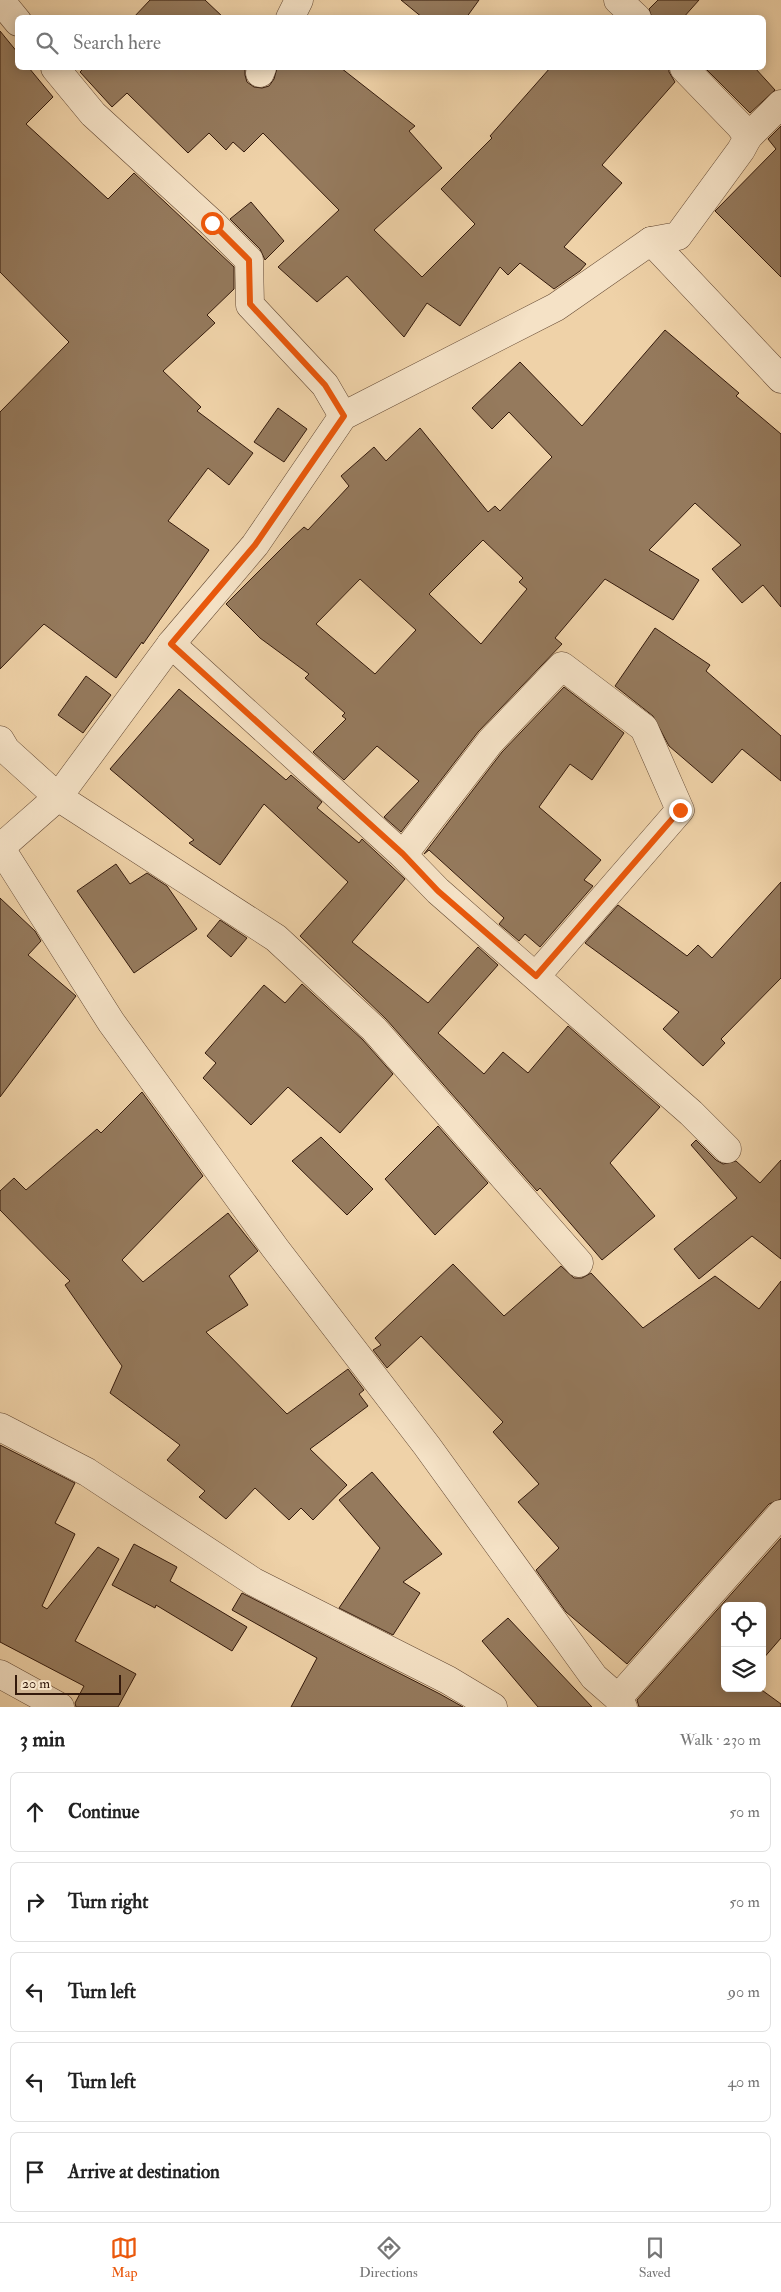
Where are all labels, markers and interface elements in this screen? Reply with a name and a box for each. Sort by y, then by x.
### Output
search box [15,15,766,70]
icon: search [33,29,61,57]
text: Search here [73,31,161,55]
route start [201,212,224,235]
route end [669,799,692,822]
map controls [721,1602,766,1692]
button: locate [721,1602,766,1647]
button: layers [721,1647,766,1692]
scale bar [15,1672,121,1695]
text: 20 m [22,1675,50,1692]
text: 3 min [20,1726,65,1753]
text: Walk · 230 m [680,1730,761,1750]
icon: ahead [21,1798,49,1826]
text: Continue [68,1800,139,1824]
text: 50 m [729,1802,760,1822]
icon: right [21,1888,49,1916]
text: Turn right [68,1890,148,1914]
text: 50 m [729,1892,760,1912]
icon: left [21,1978,49,2006]
text: Turn left [68,1980,136,2004]
text: 90 m [728,1982,760,2002]
icon: left [21,2068,49,2096]
text: Turn left [68,2070,136,2094]
text: 40 m [727,2072,760,2092]
icon: arrive [21,2158,49,2186]
text: Arrive at destination [68,2160,220,2184]
tab: Map [110,2234,138,2281]
tab: Directions [359,2234,418,2281]
tab: Saved [639,2234,671,2281]

